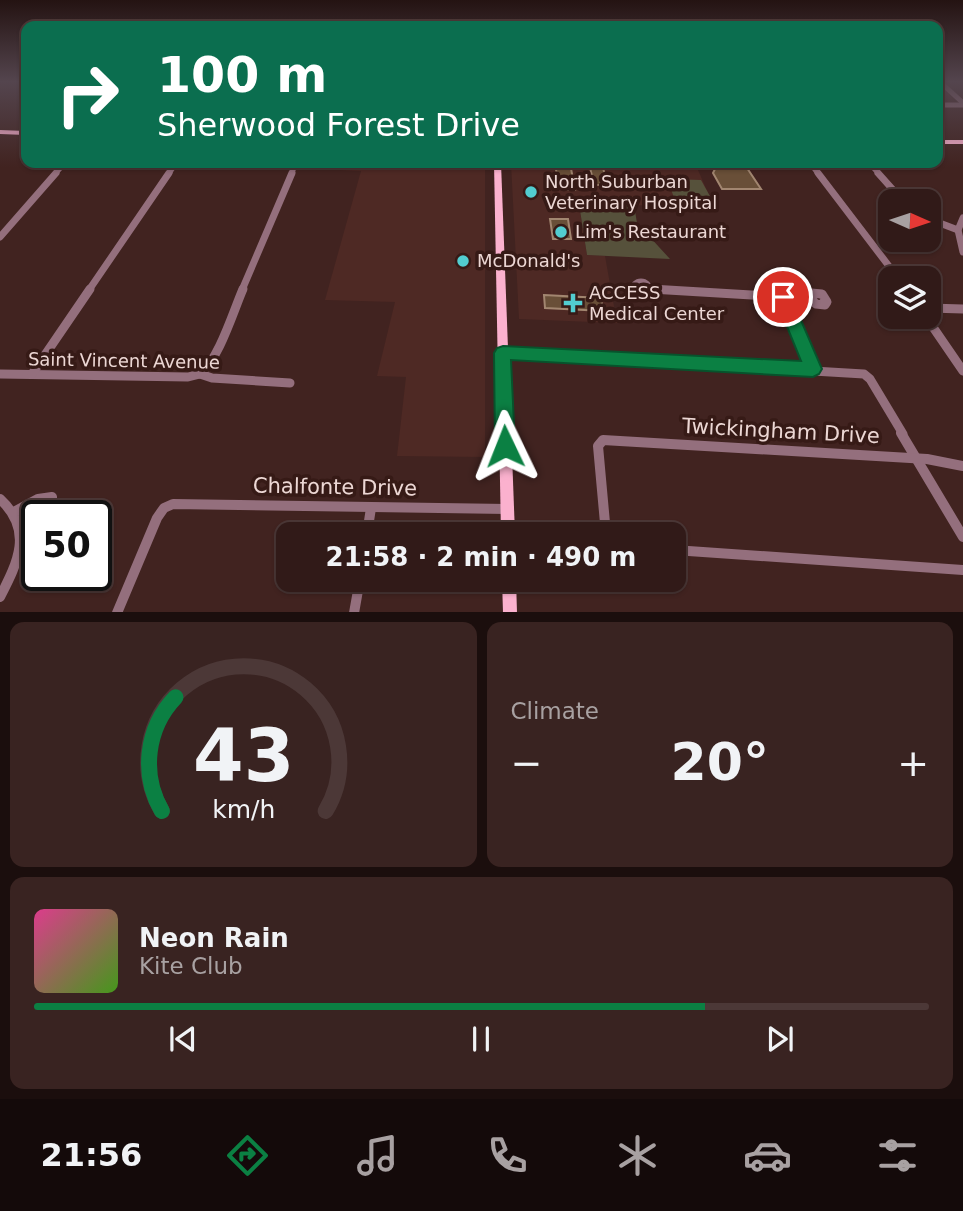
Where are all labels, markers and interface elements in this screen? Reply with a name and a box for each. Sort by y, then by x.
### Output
text: 100 m [157,47,327,104]
icon: right [42,49,133,140]
text: Sherwood Forest Drive [157,106,520,144]
place label: North Suburban Veterinary Hospital [545,171,717,213]
marker: North Suburban Veterinary Hospital [523,184,539,200]
north arrow [878,189,942,252]
map controls [878,189,941,329]
place label: Lim's Restaurant [575,221,726,242]
marker: Lim's Restaurant [553,224,569,240]
place label: McDonald's [477,250,581,271]
marker: McDonald's [455,253,471,269]
button: layers [878,266,941,329]
pin [753,267,813,327]
icon: arrive [764,278,802,316]
place label: ACCESS Medical Center [589,282,725,324]
marker: ACCESS Medical Center [563,293,583,313]
street label: Saint Vincent Avenue [28,348,220,373]
position arrow [468,409,542,483]
street label: Twickingham Drive [681,414,880,448]
street label: Chalfonte Drive [253,474,417,500]
speed limit sign: 50 [21,500,112,591]
text: 21:58 · 2 min · 490 m [326,542,636,572]
text: Climate [511,698,599,724]
text: 43 [193,713,294,798]
text: 20° [671,732,769,792]
text: − [511,741,542,785]
text: + [897,741,929,785]
text: km/h [212,794,275,823]
text: Neon Rain [139,923,289,953]
text: Kite Club [139,953,243,979]
icon: previous [164,1020,202,1058]
icon: pause [462,1020,500,1058]
icon: next [761,1020,799,1058]
icon: directions [223,1131,272,1180]
icon: music [353,1131,402,1180]
icon: phone [483,1131,532,1180]
icon: climate [613,1131,662,1180]
icon: car [743,1131,792,1180]
icon: filters [873,1131,922,1180]
text: 21:56 [41,1136,142,1174]

